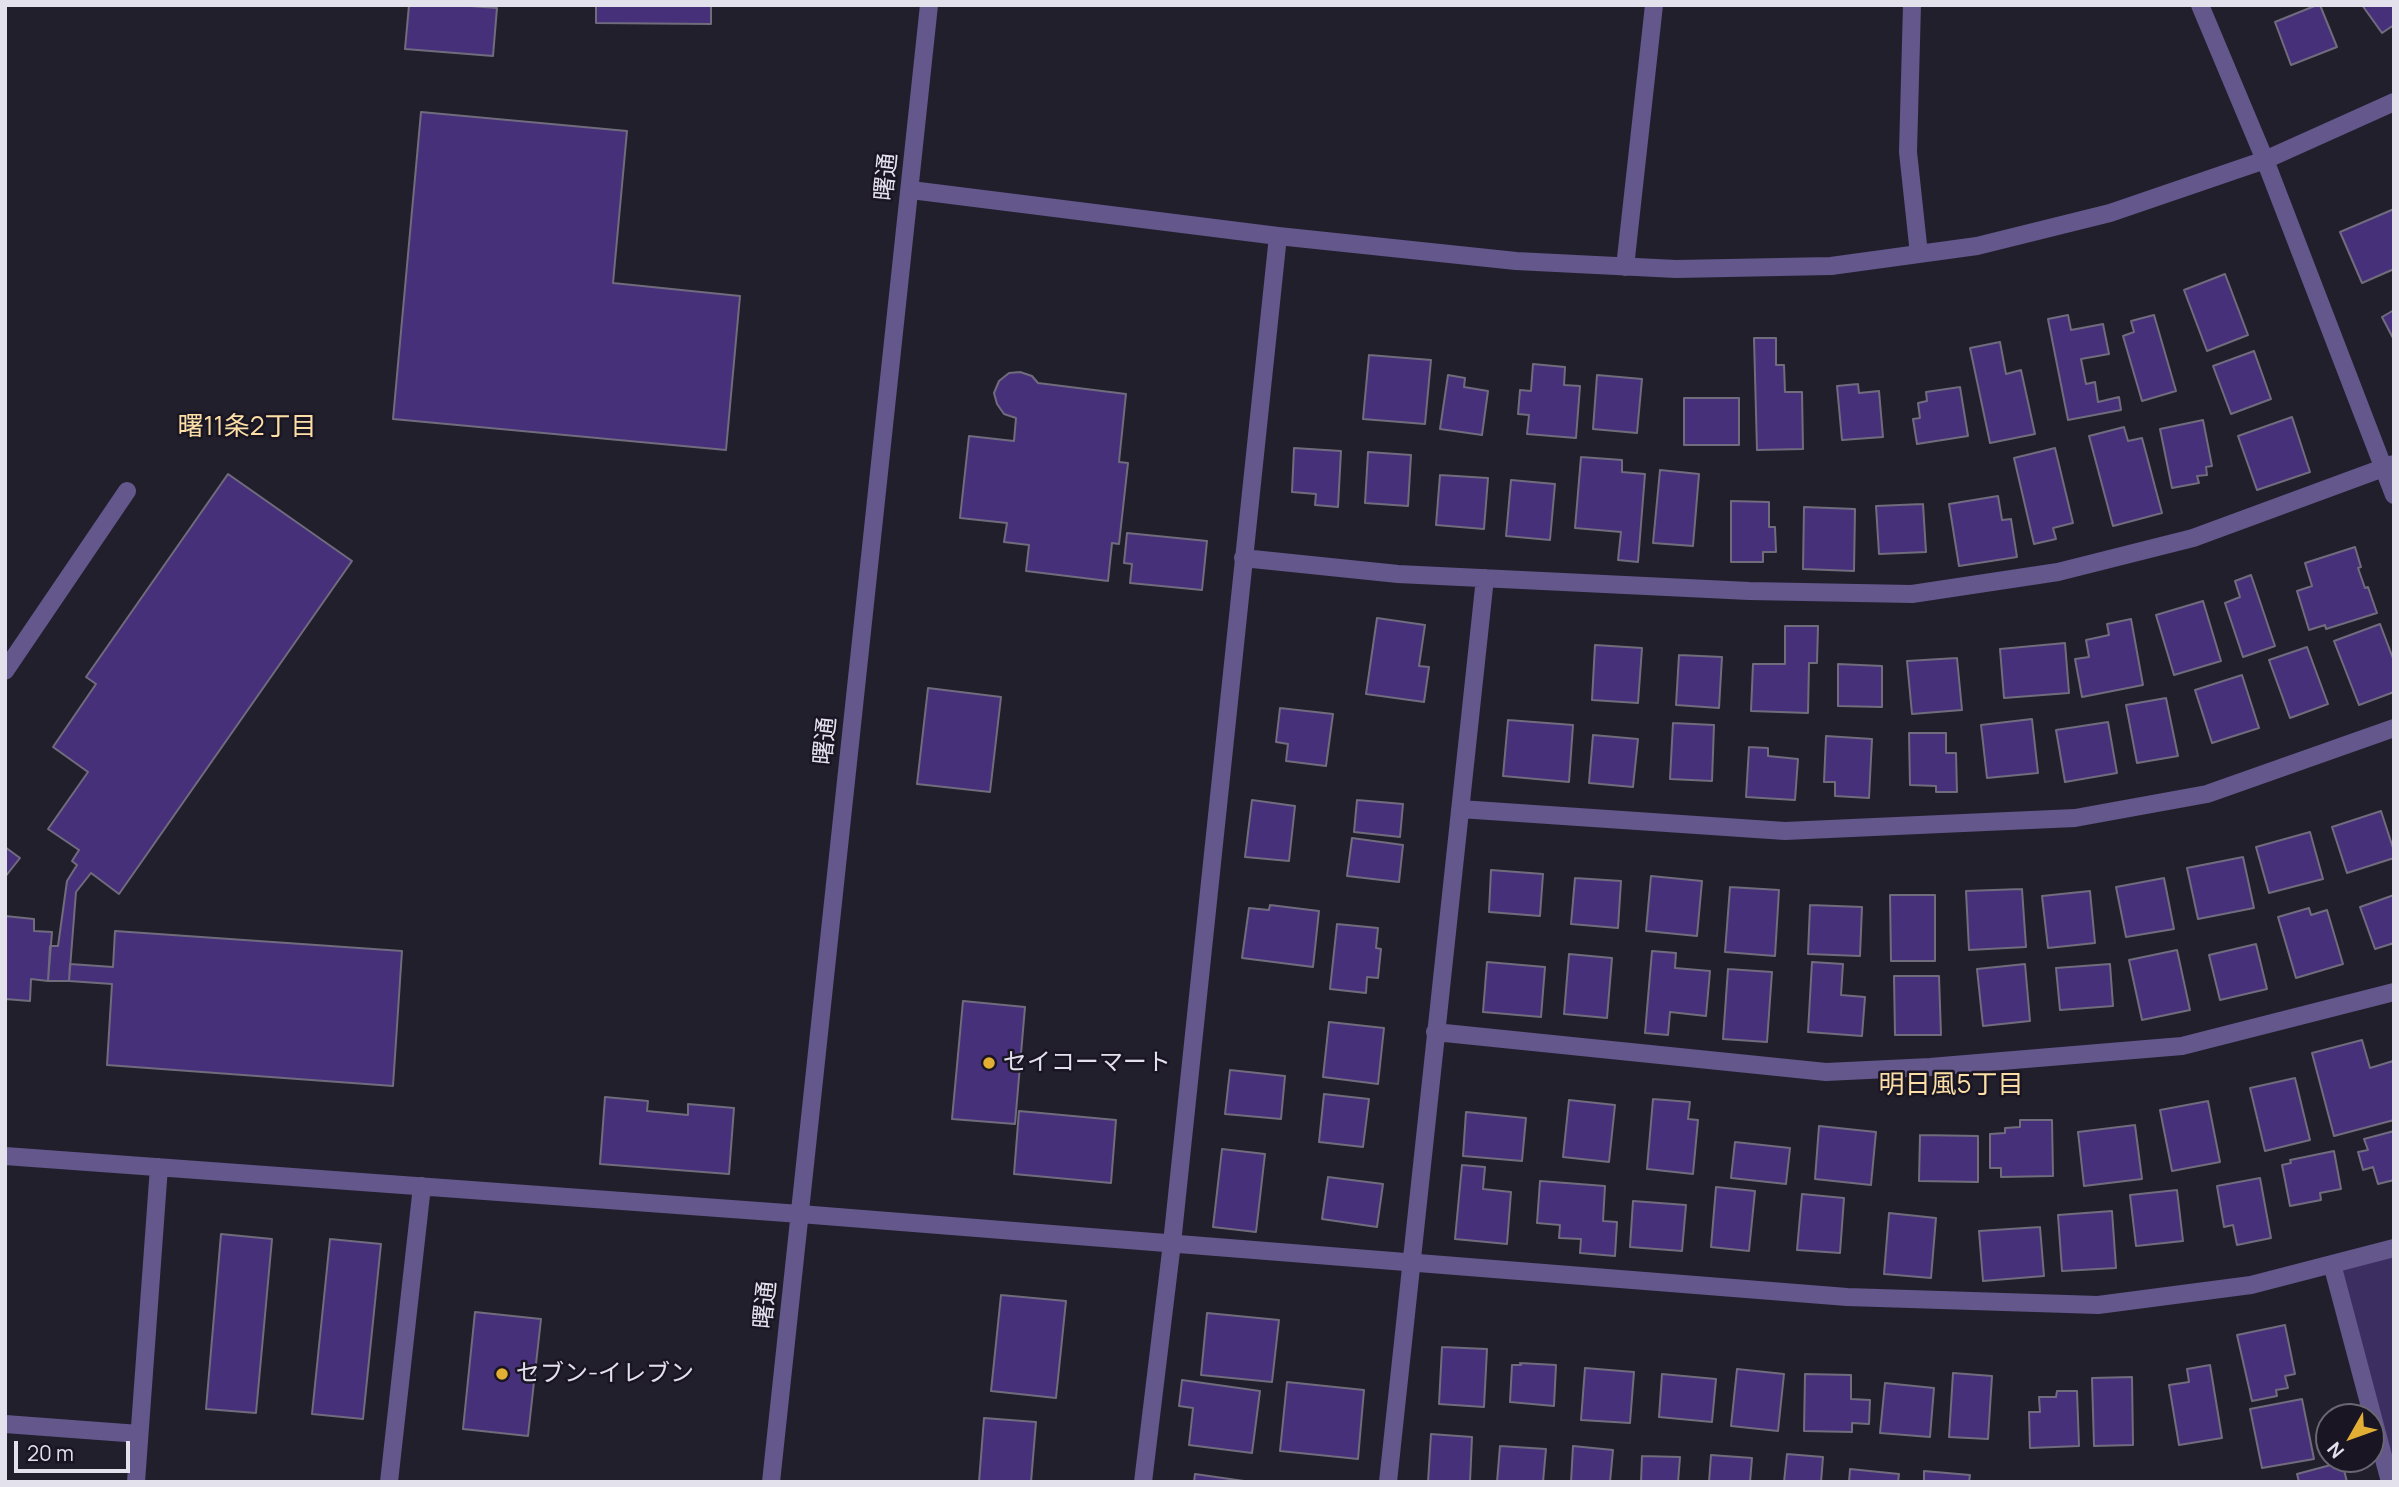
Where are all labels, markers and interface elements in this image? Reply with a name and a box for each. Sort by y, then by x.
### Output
street label: 曙通 [870,152,904,202]
district label: 曙11条2丁目 [177,412,317,444]
street label: 曙通 [809,716,843,766]
place label: セイコーマート [1003,1049,1171,1077]
marker: セイコーマート [981,1055,997,1071]
district label: 明日風5丁目 [1878,1070,2024,1102]
street label: 曙通 [749,1280,783,1330]
place label: セブン-イレブン [516,1360,694,1388]
marker: セブン-イレブン [494,1366,510,1382]
north arrow [2315,1403,2385,1473]
scale bar [18,1428,133,1472]
text: N [2321,1437,2350,1464]
text: 20 m [27,1439,74,1467]

